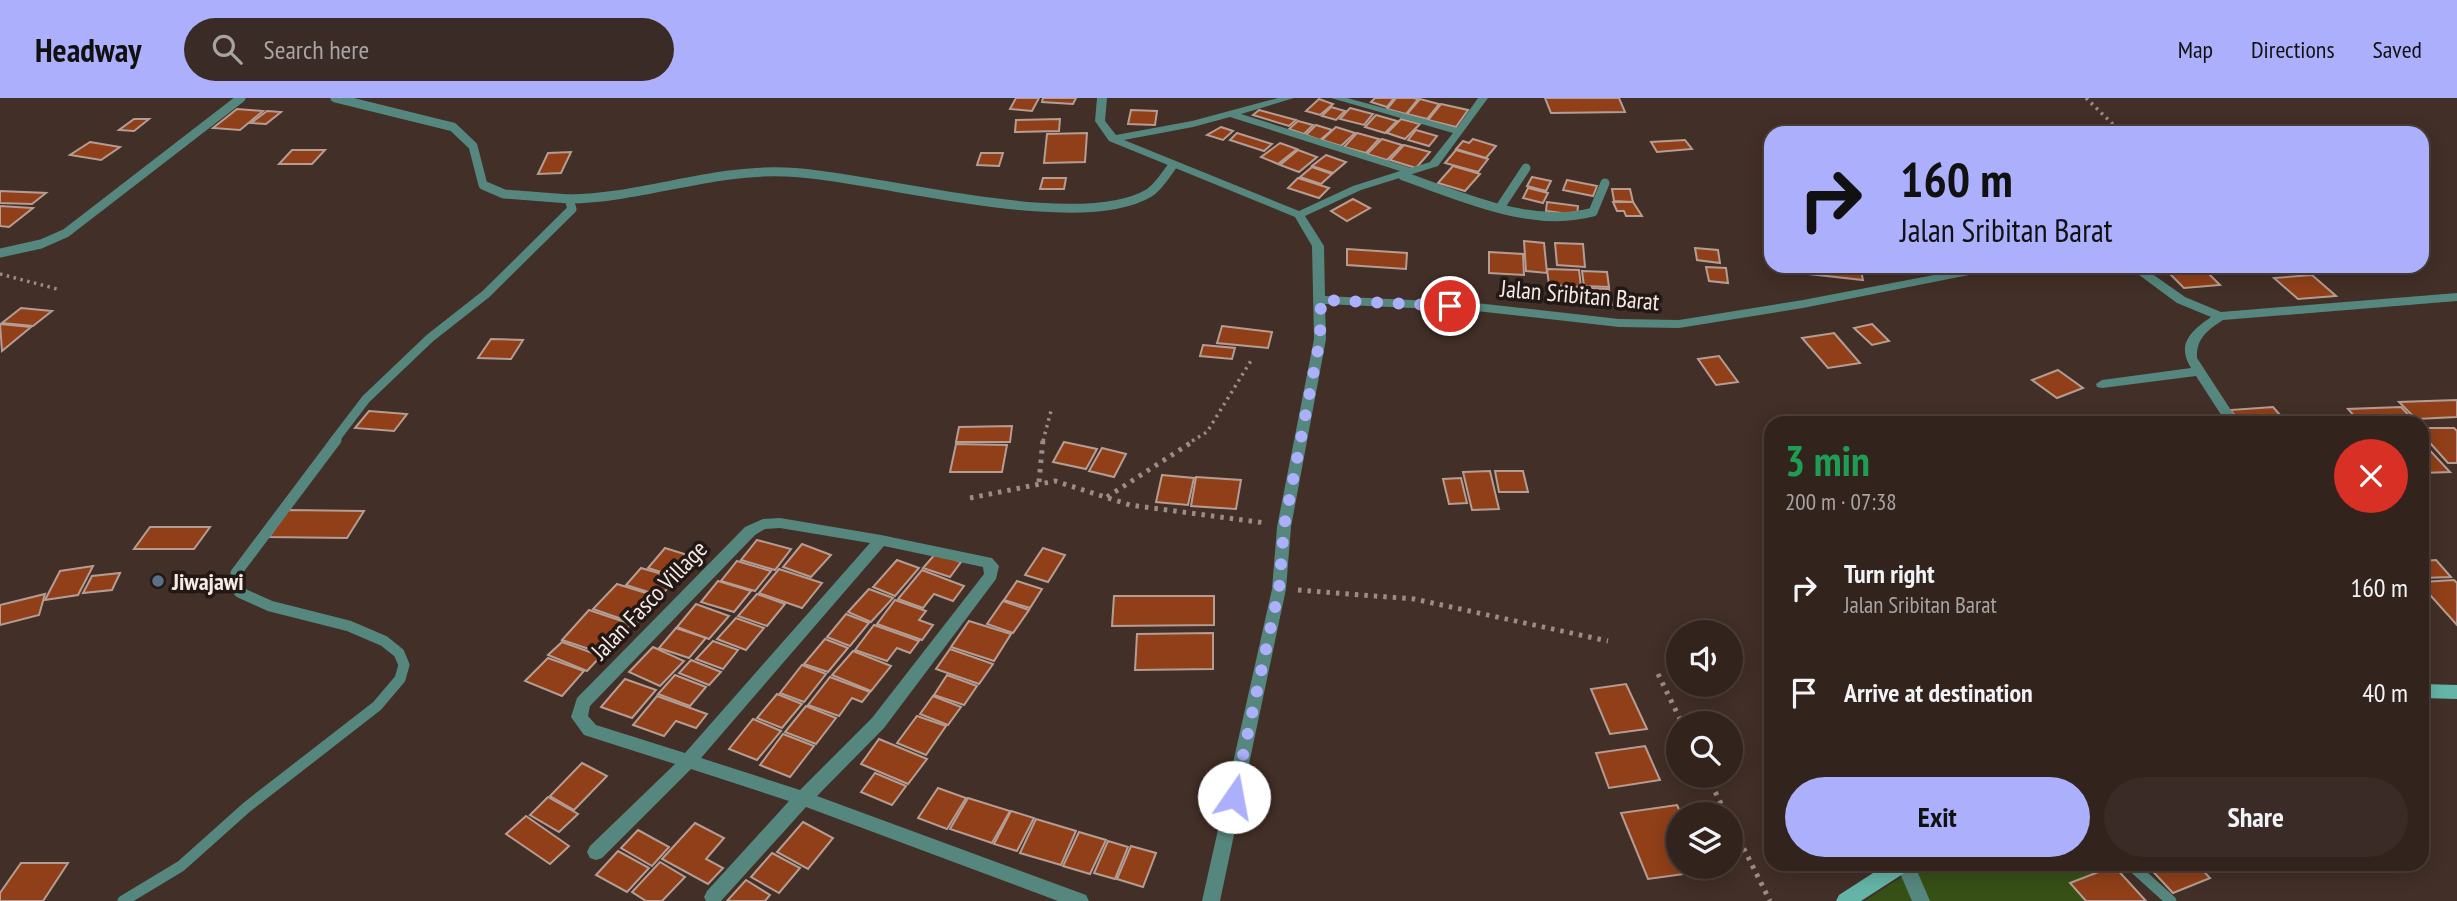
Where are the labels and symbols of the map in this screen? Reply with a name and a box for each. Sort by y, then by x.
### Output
street label: Jalan Sribitan Barat [1498,273,1661,317]
pin [1420,276,1480,336]
street label: Jalan Fasco Village [584,534,714,667]
place label: Jiwajawi [171,566,244,597]
marker: Jiwajawi [150,573,166,589]
position arrow [1197,760,1271,834]

